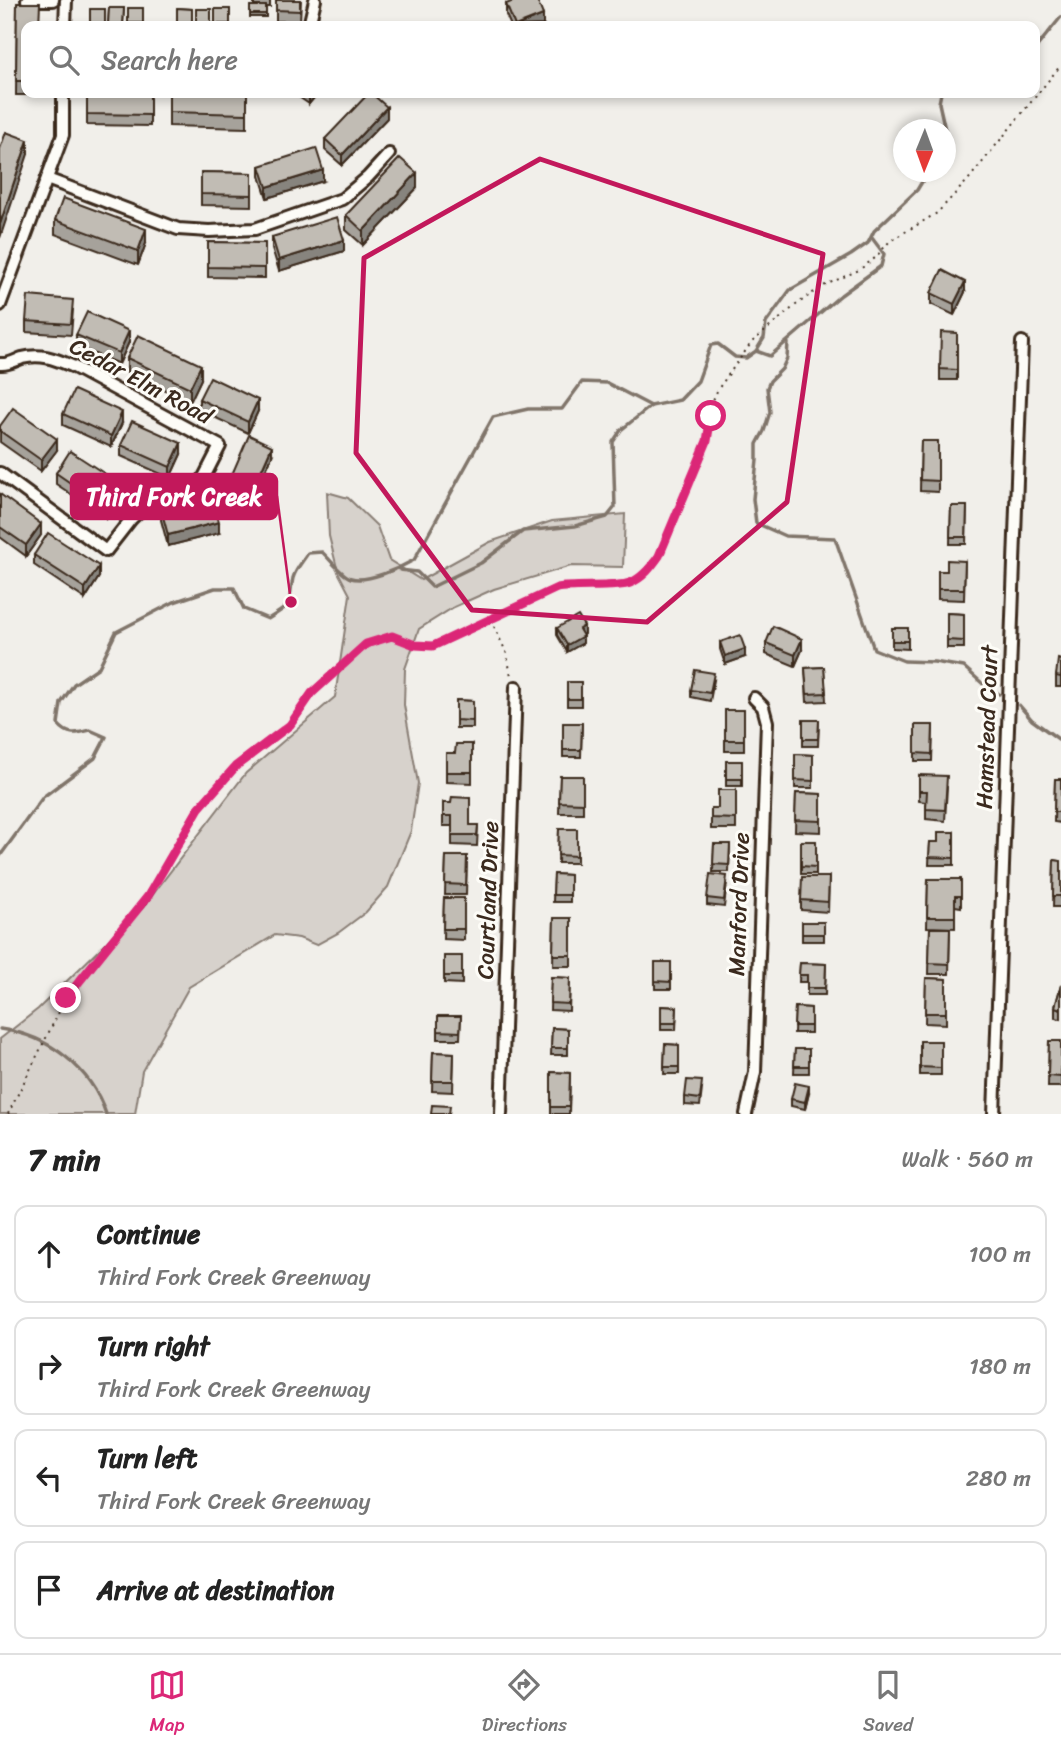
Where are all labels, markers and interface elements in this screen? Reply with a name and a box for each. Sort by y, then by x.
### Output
search box [21,21,1040,98]
text: Search here [101,37,238,83]
icon: search [45,41,83,79]
north arrow [893,119,956,182]
street label: Cedar Elm Road [62,326,222,437]
route start [695,400,726,431]
callout: Third Fork Creek [71,474,277,519]
text: Third Fork Creek [86,476,263,518]
street label: Hamstead Court [964,643,1010,810]
street label: Courtland Drive [465,820,511,980]
street label: Manford Drive [716,831,762,977]
route end [50,982,81,1013]
text: 7 min [28,1133,100,1187]
text: Walk · 560 m [902,1139,1033,1180]
text: Continue [97,1211,200,1257]
text: 100 m [968,1234,1031,1275]
icon: ahead [30,1235,68,1273]
text: Third Fork Creek Greenway [97,1257,370,1298]
text: Turn right [97,1323,210,1369]
text: 180 m [969,1346,1031,1387]
icon: right [30,1347,68,1385]
text: Third Fork Creek Greenway [97,1369,370,1410]
text: Turn left [97,1435,197,1481]
text: 280 m [966,1458,1031,1499]
icon: left [30,1459,68,1497]
text: Third Fork Creek Greenway [97,1481,370,1522]
text: Arrive at destination [97,1567,334,1613]
icon: arrive [30,1571,68,1609]
tab: Map [148,1666,186,1741]
tab: Directions [482,1666,567,1741]
tab: Saved [863,1666,913,1741]

